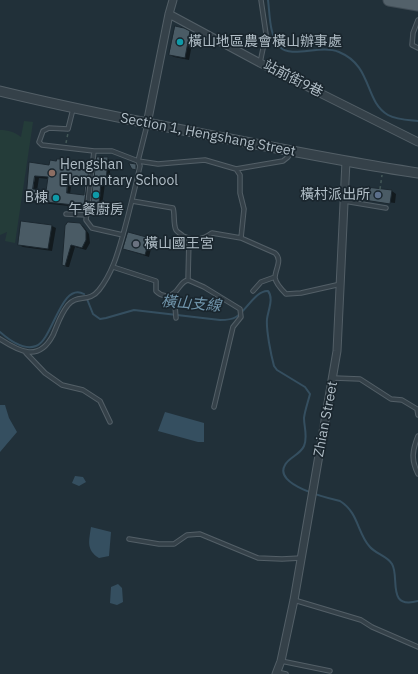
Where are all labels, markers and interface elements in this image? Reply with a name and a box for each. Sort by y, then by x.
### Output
place label: 橫山地區農會橫山辦事處 [188,34,342,50]
marker: 橫山地區農會橫山辦事處 [175,37,185,47]
street label: 站前街9巷 [260,57,326,101]
street label: Section 1, Hengshang Street [119,110,297,160]
place label: Hengshan Elementary School [60,157,178,190]
marker: Hengshan Elementary School [47,168,57,178]
place label: 橫村派出所 [300,187,370,203]
place label: B棟 [25,190,48,206]
marker: 午餐廚房 [91,190,101,200]
marker: 橫村派出所 [373,190,383,200]
marker: B棟 [51,193,61,203]
place label: 午餐廚房 [68,202,124,218]
place label: 橫山國王宮 [144,236,214,252]
marker: 橫山國王宮 [131,239,141,249]
water label: 橫山支線 [160,292,222,316]
street label: Zhian Street [310,380,342,458]

